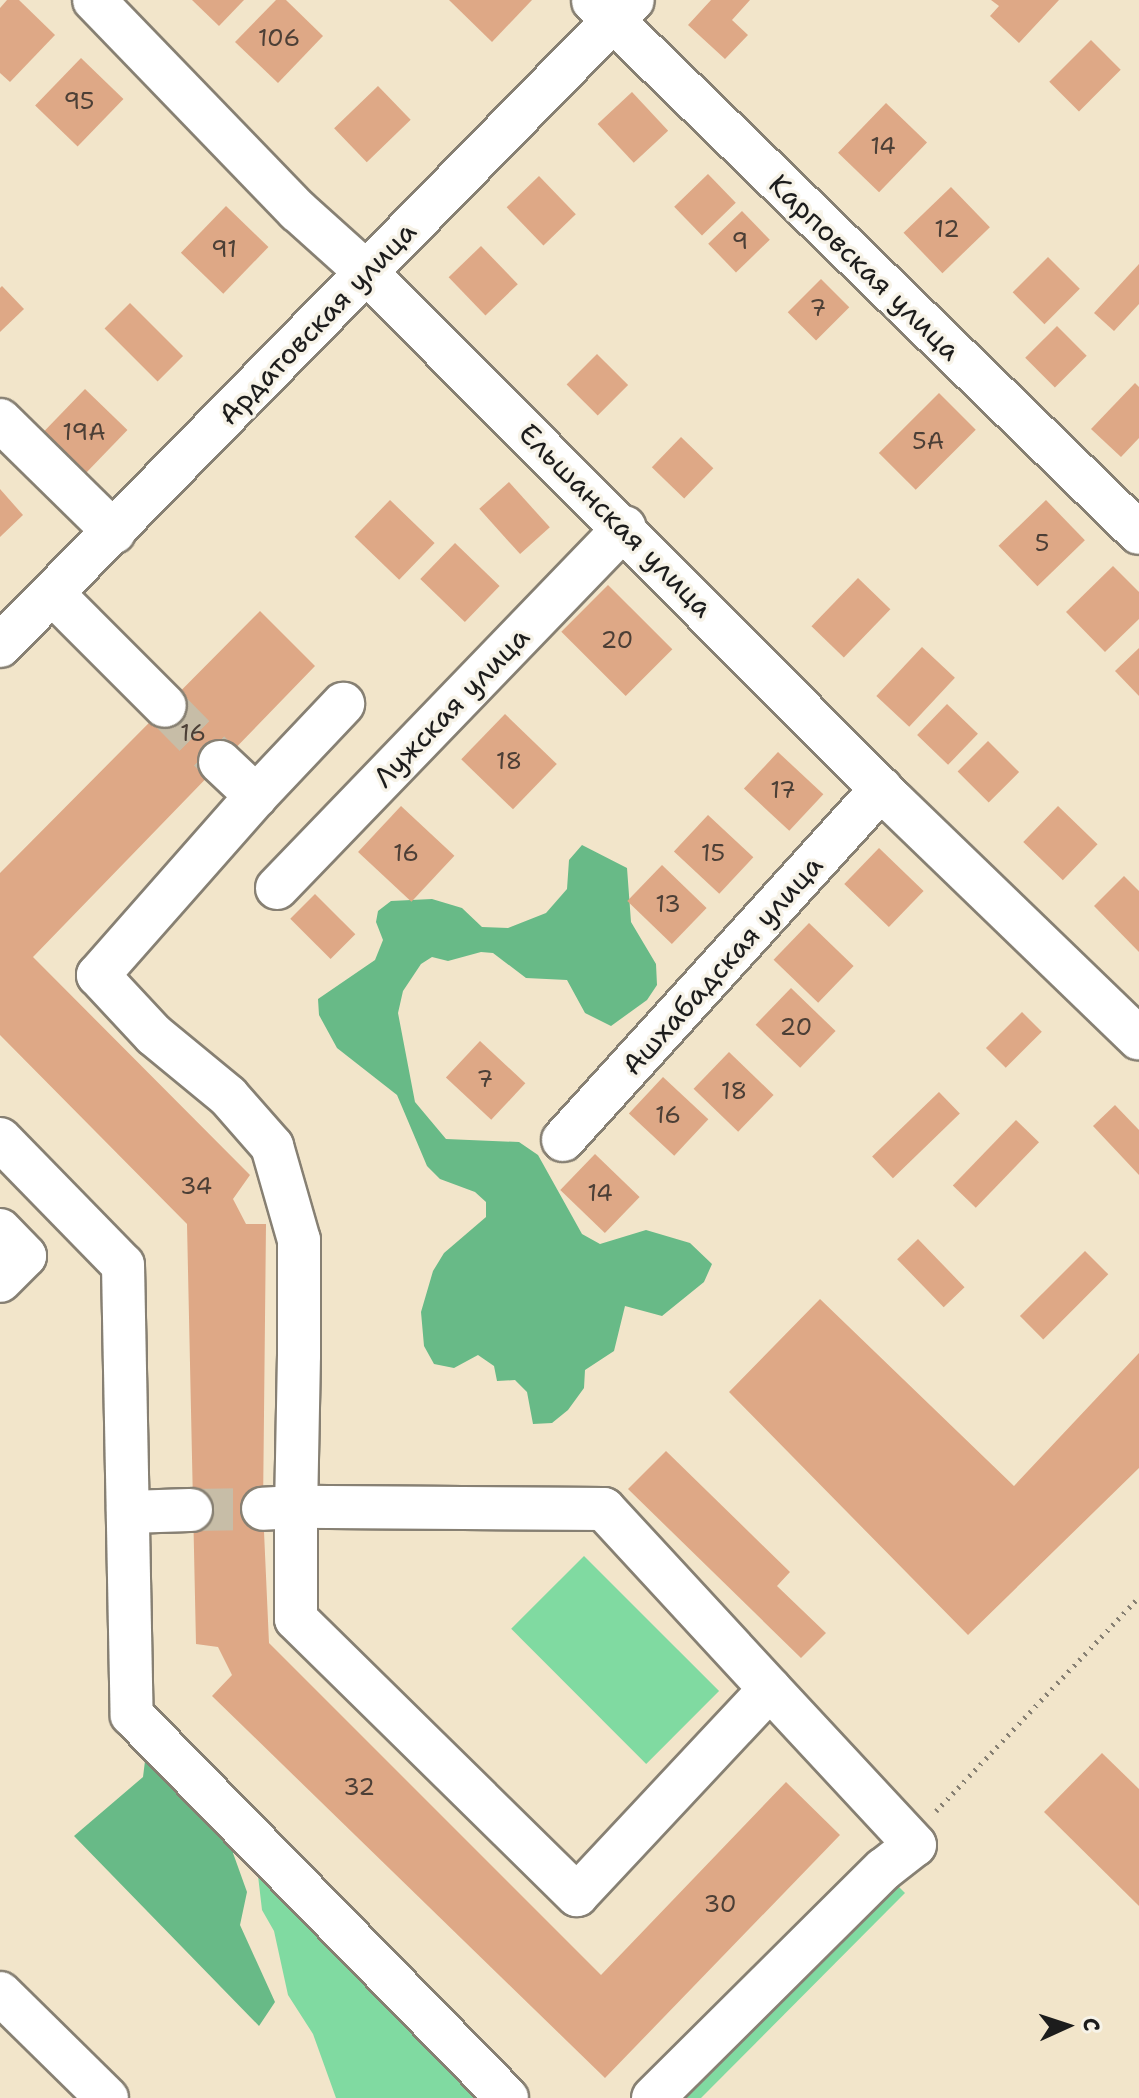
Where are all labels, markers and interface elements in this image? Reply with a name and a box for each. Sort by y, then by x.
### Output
house number: 106 [258,25,300,53]
house number: 95 [63,88,95,116]
house number: 14 [870,133,896,161]
street label: Карповская улица [762,167,968,367]
street label: Ардатовская улица [211,214,423,432]
house number: 12 [934,216,960,244]
house number: 9 [732,228,748,256]
house number: 91 [211,236,237,264]
house number: 7 [810,295,826,323]
street label: Ельшанская улица [512,416,720,624]
house number: 19А [62,419,106,447]
house number: 5А [912,428,944,456]
house number: 5 [1035,530,1049,558]
street label: Лужская улица [366,620,536,794]
house number: 20 [601,627,633,655]
house number: 16 [180,720,206,748]
house number: 18 [496,748,522,776]
house number: 17 [770,777,796,805]
house number: 16 [393,840,419,868]
house number: 15 [701,840,725,868]
street label: Ашхабадская улица [615,848,829,1082]
house number: 13 [655,891,681,919]
house number: 20 [780,1014,812,1042]
house number: 7 [477,1066,493,1094]
house number: 18 [721,1078,747,1106]
house number: 16 [655,1102,681,1130]
house number: 34 [180,1173,212,1201]
house number: 14 [587,1180,613,1208]
house number: 32 [343,1774,375,1802]
house number: 30 [703,1891,737,1919]
north arrow [1027,1986,1107,2066]
text: С [1077,2017,1106,2032]

